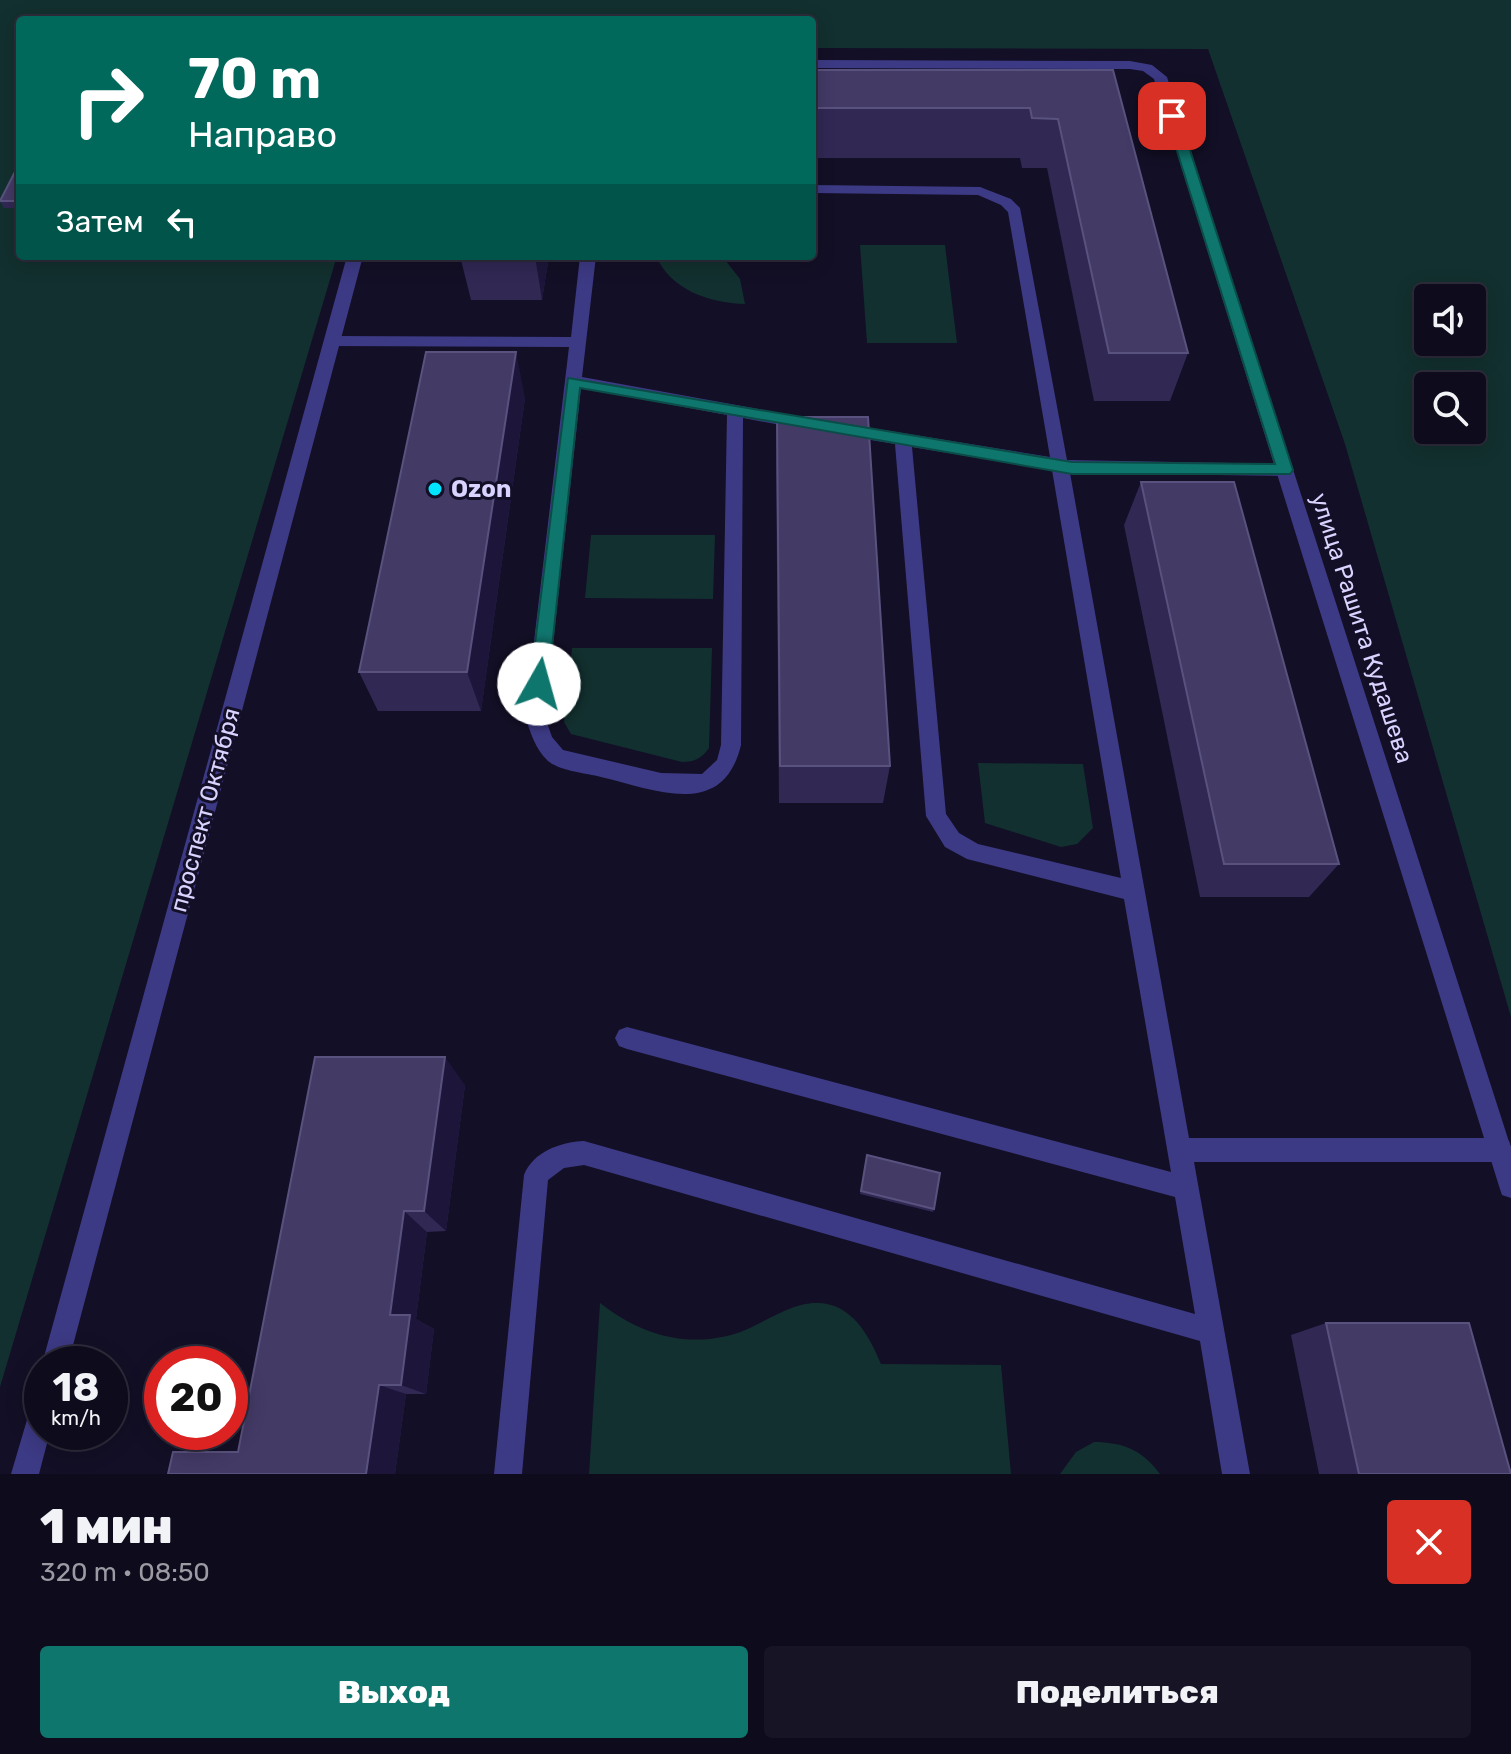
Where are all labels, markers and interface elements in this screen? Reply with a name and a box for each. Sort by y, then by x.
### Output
text: 70 m [188,46,321,112]
icon: right [56,48,160,152]
pin [1138,82,1206,150]
icon: arrive [1150,94,1194,138]
text: Направо [188,113,337,156]
icon: left [160,200,204,244]
text: Затем [56,204,144,240]
map controls [1414,284,1486,444]
button: sound [1414,284,1486,356]
button: search [1414,372,1486,444]
place label: Ozon [451,475,511,503]
marker: Ozon [426,480,444,498]
street label: улица Рашита Кудашева [1305,489,1419,767]
position arrow [497,642,581,726]
street label: проспект Октября [164,705,246,915]
speed limit sign: 20 [144,1346,248,1450]
text: 18 [53,1364,99,1411]
text: km/h [51,1406,101,1430]
text: 1 мин [40,1498,173,1555]
button: close [1387,1500,1471,1584]
text: 320 m · 08:50 [40,1557,210,1588]
button: Выход [40,1646,748,1738]
button: Поделиться [764,1646,1471,1738]

